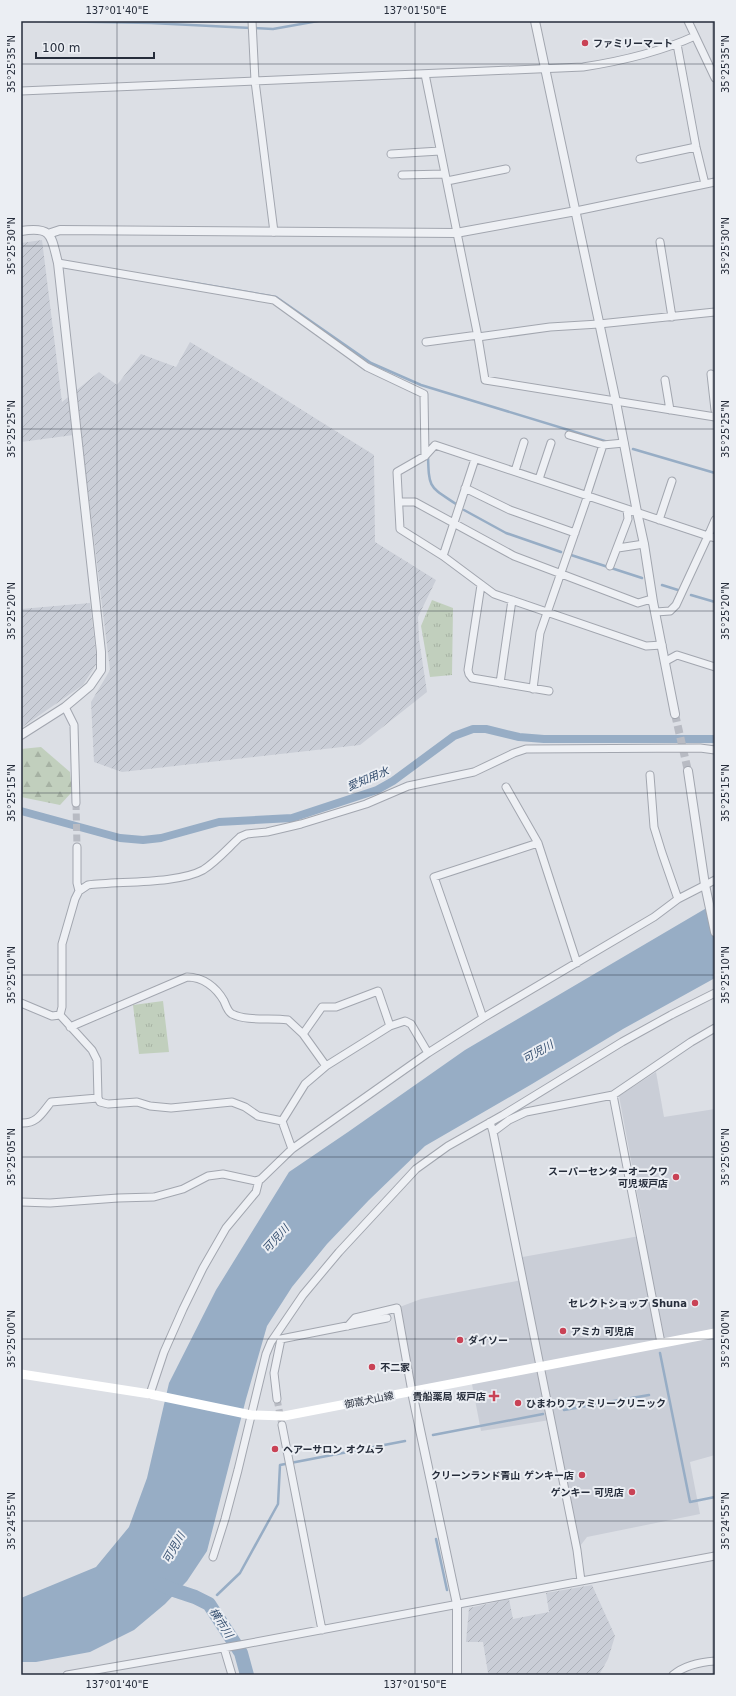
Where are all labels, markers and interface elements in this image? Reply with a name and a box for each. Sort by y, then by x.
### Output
text: 137°01'40"E [85,5,149,16]
text: 137°01'50"E [383,5,447,16]
scale bar [36,34,154,60]
text: 35°25'35"N [6,35,17,93]
text: 35°25'35"N [720,35,731,93]
marker: ファミリーマート [580,38,590,48]
place label: ファミリーマート [593,38,673,49]
text: 100 m [42,41,80,55]
text: 35°25'30"N [6,217,17,275]
text: 35°25'30"N [720,217,731,275]
text: 35°25'25"N [6,400,17,458]
text: 35°25'25"N [720,400,731,458]
text: 35°25'20"N [6,582,17,640]
text: 35°25'20"N [720,582,731,640]
text: 35°25'15"N [6,764,17,822]
water label: 愛知用水 [345,764,392,794]
text: 35°25'15"N [720,764,731,822]
text: 35°25'10"N [6,946,17,1004]
text: 35°25'10"N [720,946,731,1004]
water label: 可児川 [520,1038,556,1066]
text: 35°25'05"N [6,1128,17,1186]
text: 35°25'05"N [720,1128,731,1186]
place label: スーパーセンターオークワ 可児坂戸店 [548,1166,668,1189]
marker: スーパーセンターオークワ 可児坂戸店 [671,1172,681,1182]
water label: 可児川 [260,1222,293,1256]
place label: セレクトショップ Shuna [568,1298,687,1309]
marker: セレクトショップ Shuna [690,1298,700,1308]
text: 35°25'00"N [6,1310,17,1368]
text: 35°25'00"N [720,1310,731,1368]
marker: アミカ 可児店 [558,1326,568,1336]
place label: アミカ 可児店 [571,1326,634,1337]
marker: ダイソー [455,1335,465,1345]
place label: ダイソー [468,1335,508,1346]
marker: 不二家 [367,1362,377,1372]
place label: 不二家 [380,1362,410,1373]
street label: 御嵩犬山線 [343,1390,395,1410]
place label: 貴船薬局 坂戸店 [413,1391,486,1402]
marker: 貴船薬局 坂戸店 [489,1391,499,1401]
marker: ひまわりファミリークリニック [513,1398,523,1408]
place label: ひまわりファミリークリニック [526,1398,666,1409]
marker: ヘアーサロン オクムラ [270,1444,280,1454]
place label: ヘアーサロン オクムラ [283,1444,384,1455]
place label: クリーンランド青山 ゲンキー店 [431,1470,574,1481]
marker: クリーンランド青山 ゲンキー店 [577,1470,587,1480]
place label: ゲンキー 可児店 [551,1487,624,1498]
marker: ゲンキー 可児店 [627,1487,637,1497]
text: 35°24'55"N [6,1492,17,1550]
text: 35°24'55"N [720,1492,731,1550]
water label: 可児川 [160,1530,188,1566]
water label: 横市川 [207,1606,236,1641]
text: 137°01'40"E [85,1679,149,1690]
text: 137°01'50"E [383,1679,447,1690]

